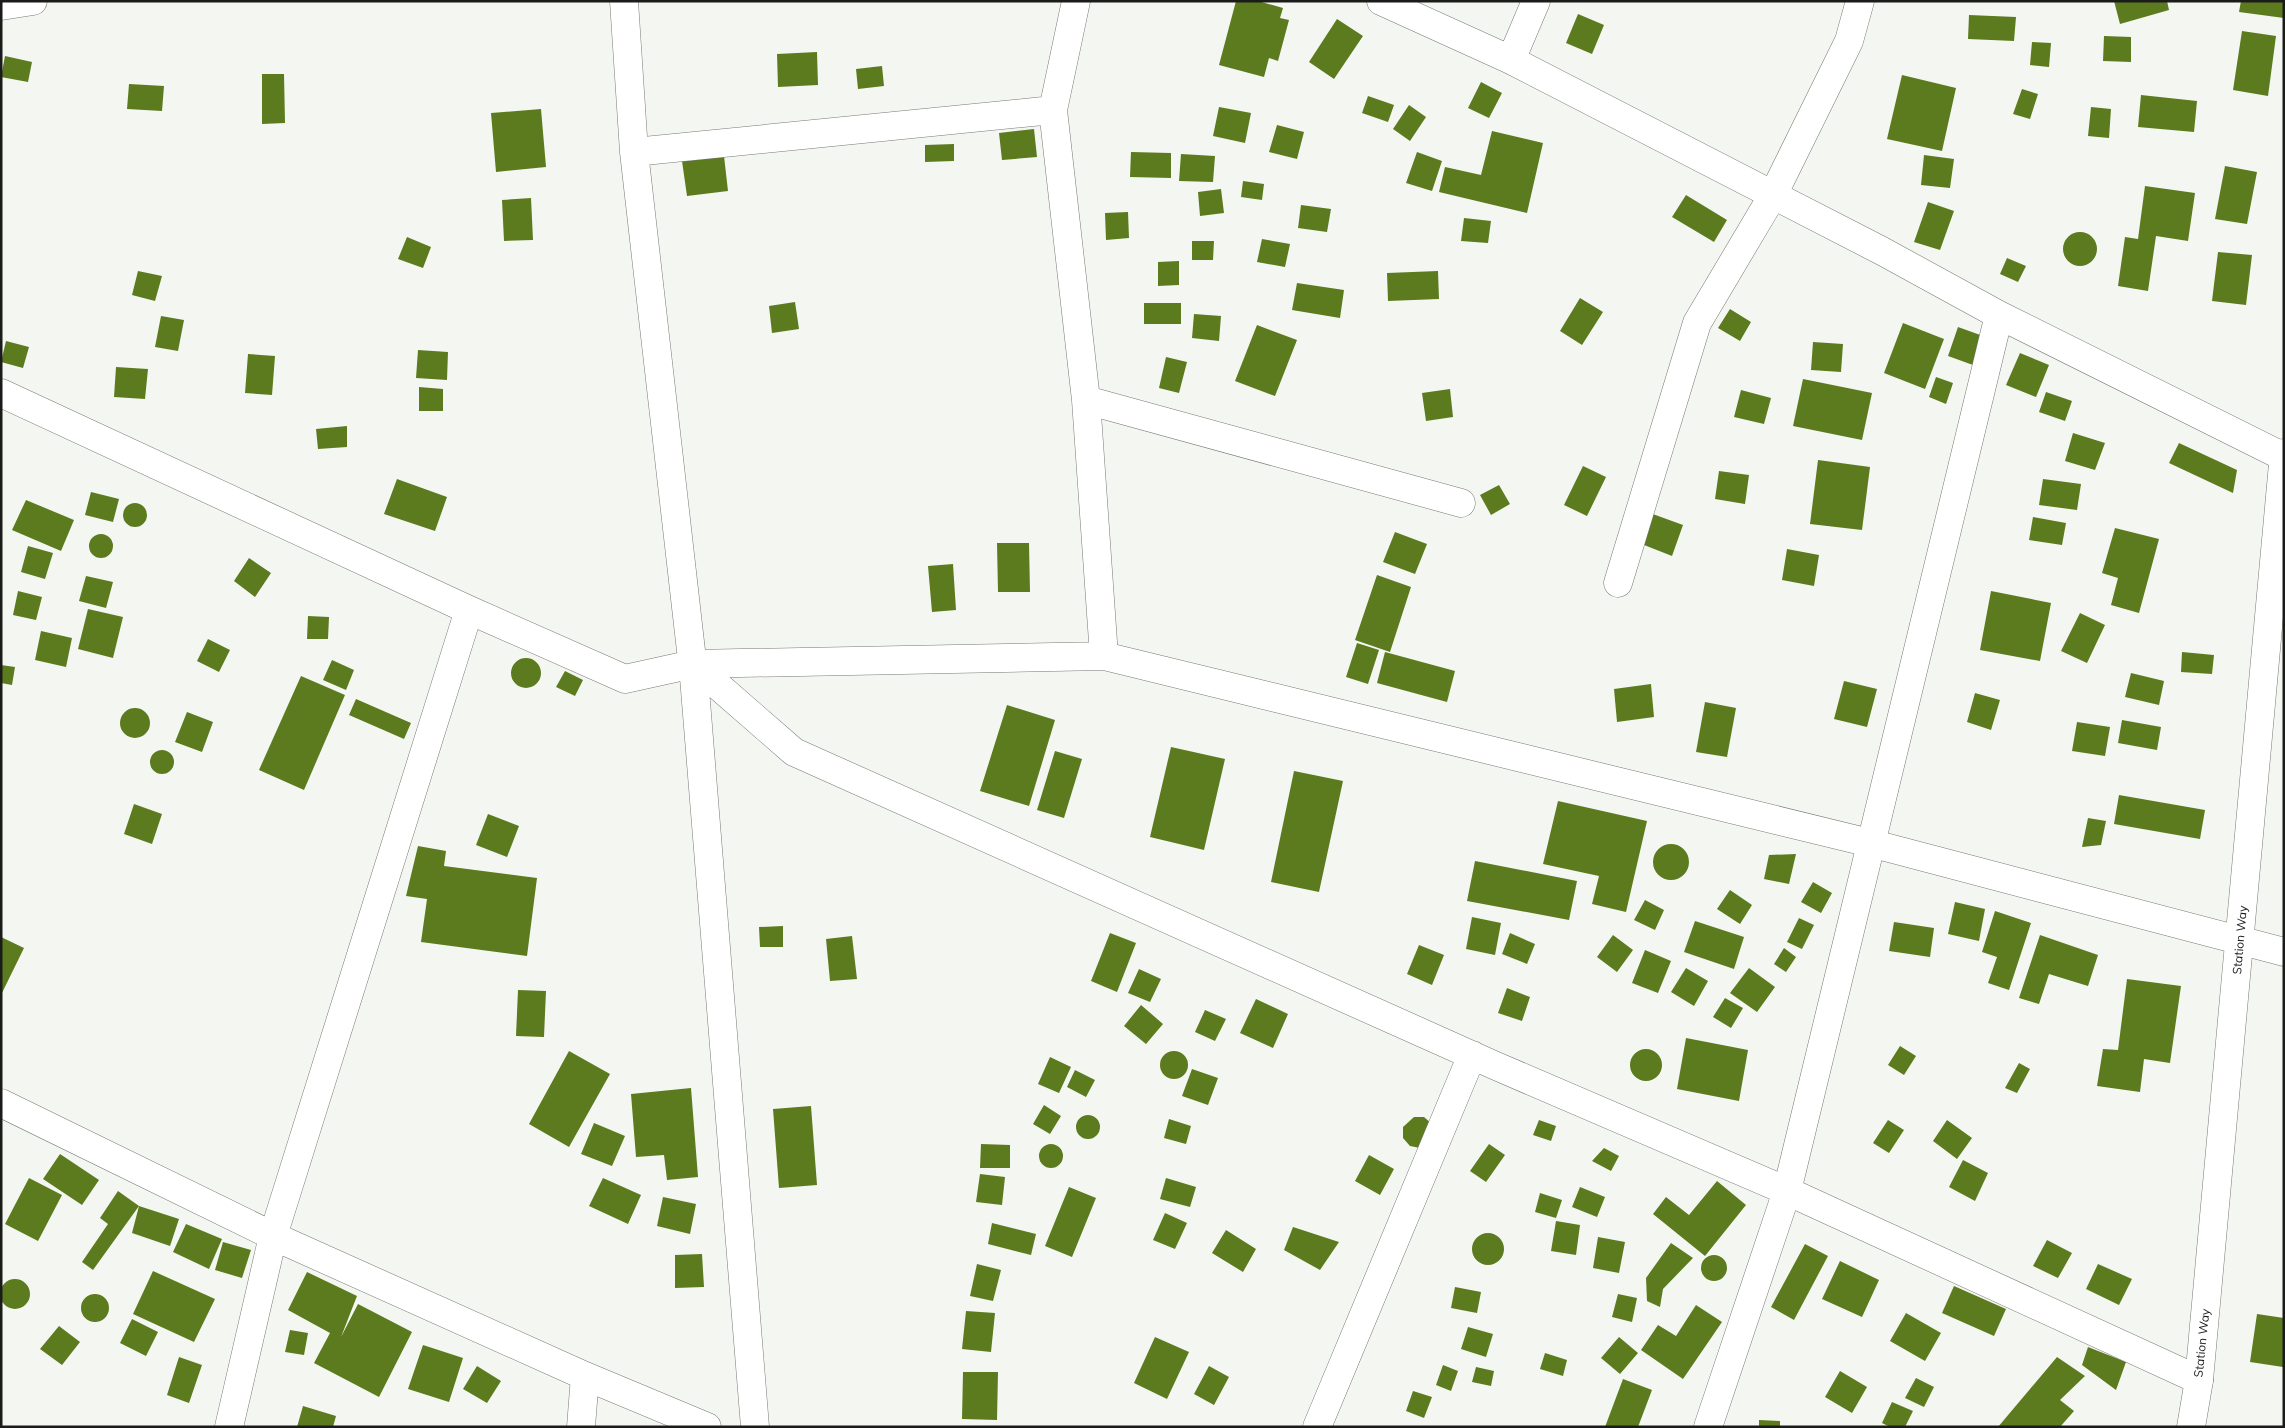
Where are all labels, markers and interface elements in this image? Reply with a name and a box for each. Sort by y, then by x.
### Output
street label: Station Way [2229,904,2250,975]
street label: Station Way [2190,1307,2213,1378]

